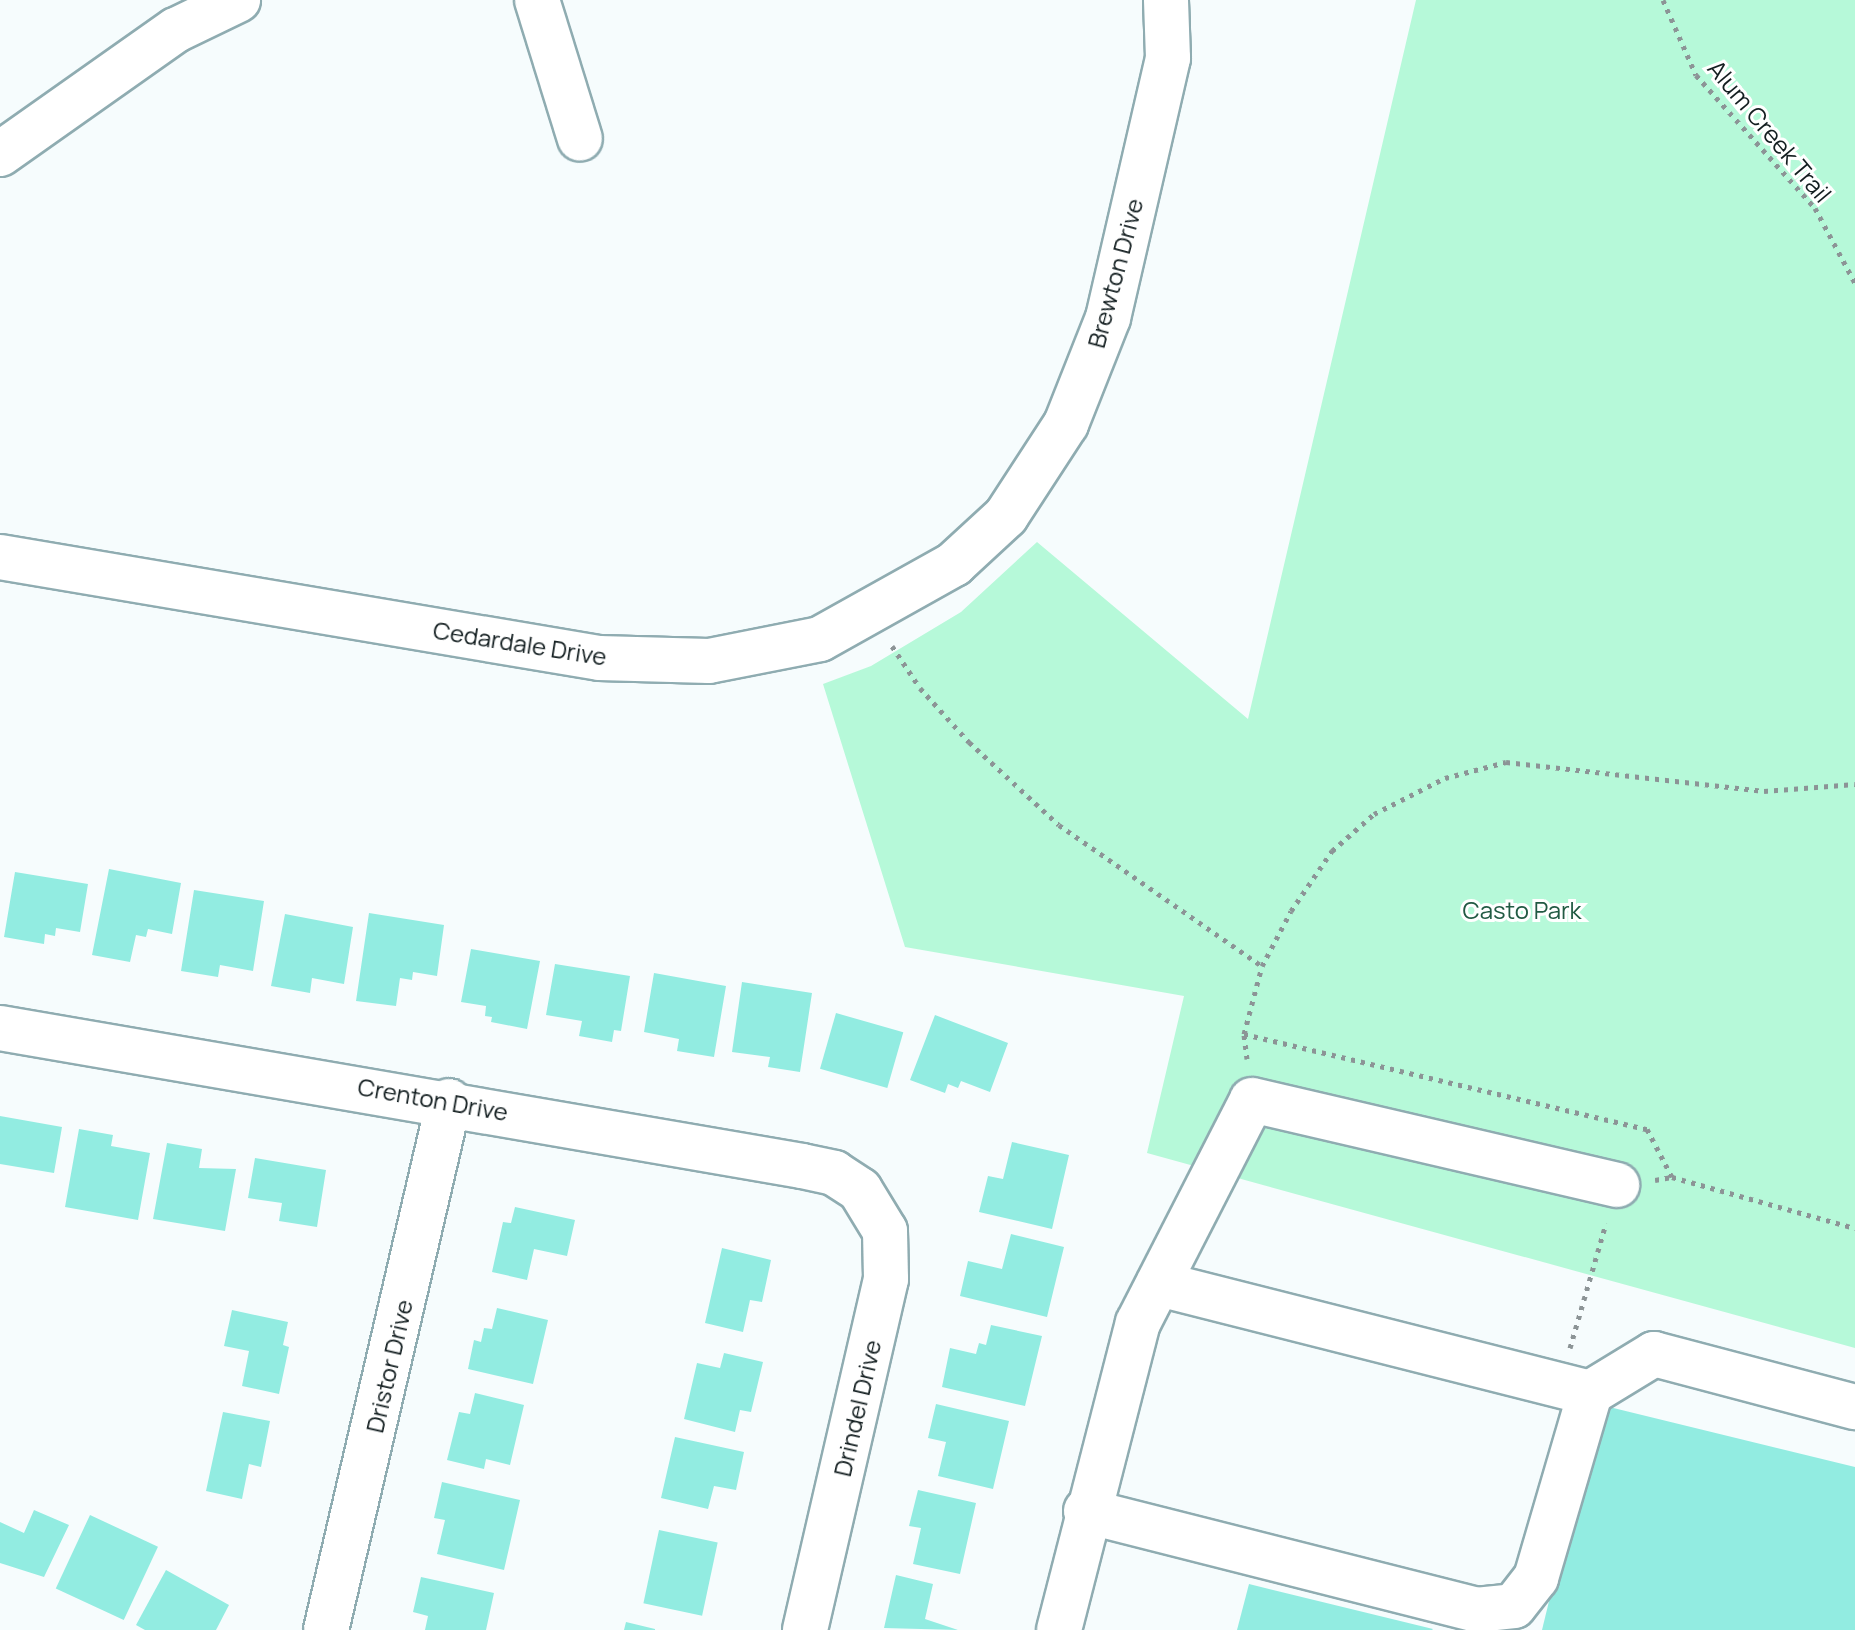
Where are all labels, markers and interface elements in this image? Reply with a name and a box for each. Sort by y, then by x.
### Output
street label: Alum Creek Trail [1702,54,1838,208]
street label: Brewton Drive [1081,195,1149,351]
street label: Cedardale Drive [431,615,609,671]
park label: Casto Park [1462,896,1582,924]
street label: Crenton Drive [356,1072,510,1126]
street label: Dristor Drive [360,1297,418,1435]
street label: Drindel Drive [827,1337,887,1479]

